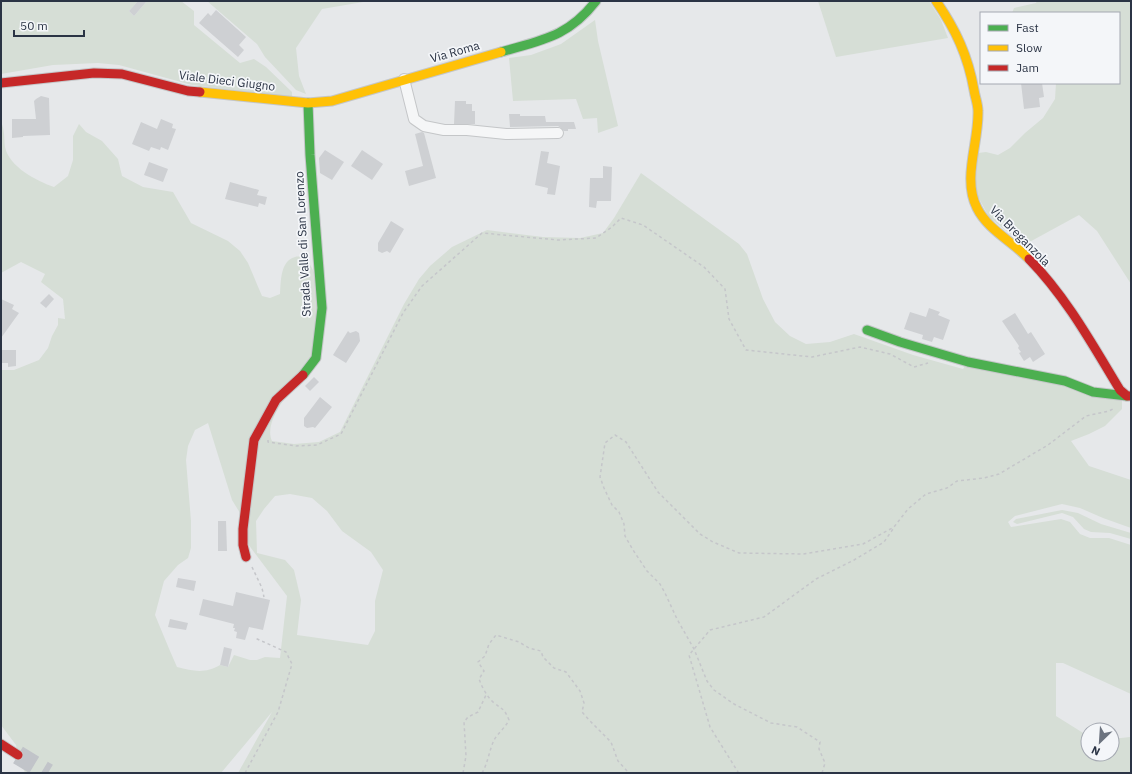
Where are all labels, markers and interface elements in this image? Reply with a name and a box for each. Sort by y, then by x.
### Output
scale bar [14,12,84,38]
legend [980,12,1120,84]
text: 50 m [20,18,48,33]
text: Fast [1016,20,1039,35]
street label: Via Roma [428,37,482,66]
text: Slow [1016,40,1042,55]
text: Jam [1016,60,1039,75]
street label: Viale Dieci Giugno [178,67,276,94]
street label: Strada Valle di San Lorenzo [291,171,314,317]
street label: Via Breganzola [987,202,1054,270]
north arrow [1080,722,1120,762]
text: N [1089,743,1102,759]

